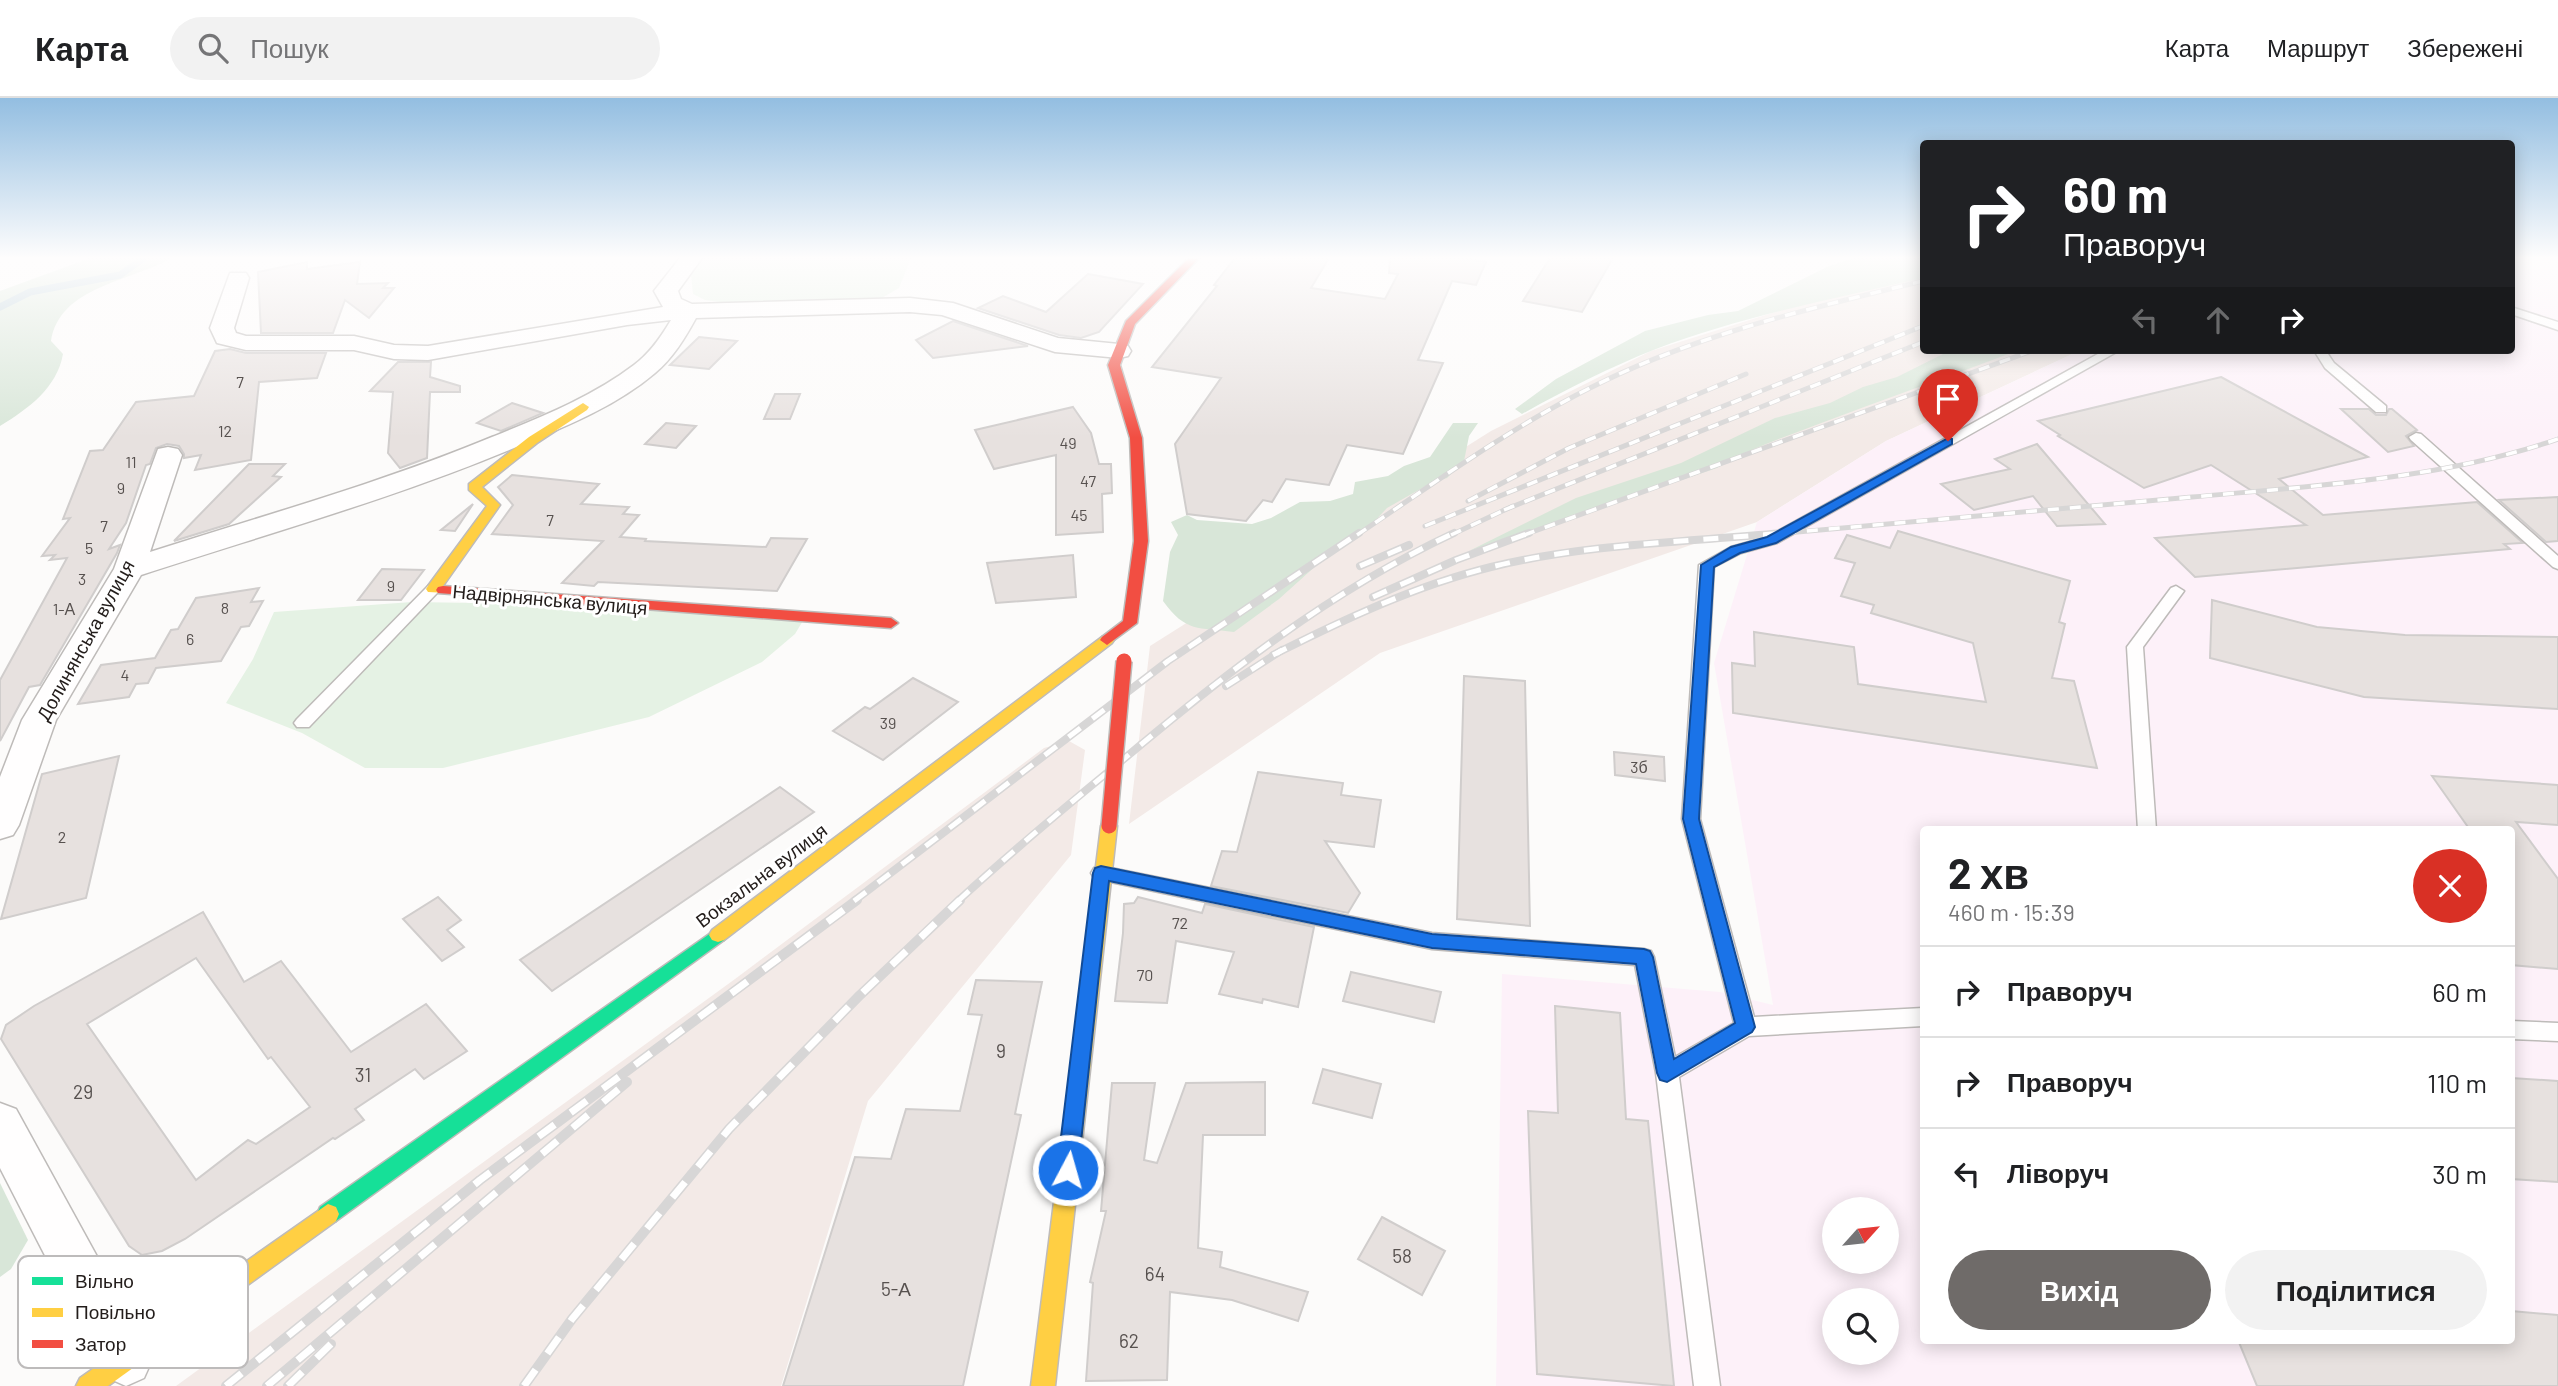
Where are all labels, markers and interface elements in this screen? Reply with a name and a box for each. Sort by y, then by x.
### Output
search box [170,17,660,80]
text: Карта [35,28,128,68]
icon: search [194,29,232,67]
text: Пошук [250,32,329,63]
text: Карта [2165,33,2229,62]
text: Маршрут [2267,33,2369,62]
text: Збережені [2407,33,2523,62]
text: 60 m [2063,164,2168,223]
icon: right [1948,168,2039,259]
text: Праворуч [2063,224,2206,262]
icon: left [2126,301,2164,339]
icon: ahead [2199,301,2237,339]
icon: right [2272,301,2310,339]
pin [1918,369,1978,441]
house number: 7 [236,372,244,391]
icon: arrive [1929,380,1967,418]
house number: 12 [218,421,232,440]
house number: 49 [1059,433,1077,452]
house number: 11 [125,452,137,471]
house number: 47 [1080,471,1096,490]
house number: 9 [117,478,125,497]
house number: 45 [1070,505,1088,524]
house number: 7 [546,510,554,529]
house number: 7 [100,516,108,535]
house number: 5 [85,538,93,557]
street label: Долинянська вулиця [31,556,139,724]
house number: 3 [78,569,86,588]
house number: 9 [387,576,395,595]
street label: Надвірнянська вулиця [452,579,648,619]
house number: 8 [221,598,229,617]
house number: 1-А [53,599,76,618]
house number: 6 [186,629,194,648]
house number: 4 [121,665,129,684]
house number: 39 [880,713,896,732]
house number: 3б [1630,757,1648,776]
street label: Вокзальна вулиця [691,818,831,932]
house number: 2 [58,827,66,846]
text: 2 хв [1948,847,2029,897]
button: close [2413,849,2487,923]
text: 460 m · 15:39 [1948,898,2075,926]
house number: 72 [1172,913,1188,932]
house number: 70 [1137,965,1153,984]
icon: right [1948,973,1986,1011]
text: Праворуч [2007,975,2133,1006]
text: 60 m [2432,976,2487,1007]
house number: 9 [996,1039,1006,1062]
house number: 31 [355,1063,371,1086]
icon: right [1948,1064,1986,1102]
text: Праворуч [2007,1066,2133,1097]
text: 110 m [2427,1067,2487,1098]
house number: 29 [73,1080,93,1103]
position arrow [1031,1133,1105,1207]
icon: left [1948,1155,1986,1193]
text: Ліворуч [2007,1157,2109,1188]
text: 30 m [2432,1158,2487,1189]
north arrow [1822,1197,1899,1274]
map controls [1822,1197,1899,1365]
house number: 58 [1392,1244,1412,1267]
button: Вихід [1948,1250,2211,1330]
button: Поділитися [2225,1250,2487,1330]
legend [18,1256,248,1368]
house number: 64 [1145,1262,1165,1285]
text: Вільно [75,1269,134,1292]
house number: 5-А [881,1277,911,1300]
button: search [1822,1288,1899,1365]
text: Повільно [75,1300,156,1323]
house number: 62 [1119,1329,1139,1352]
text: Затор [75,1332,126,1355]

